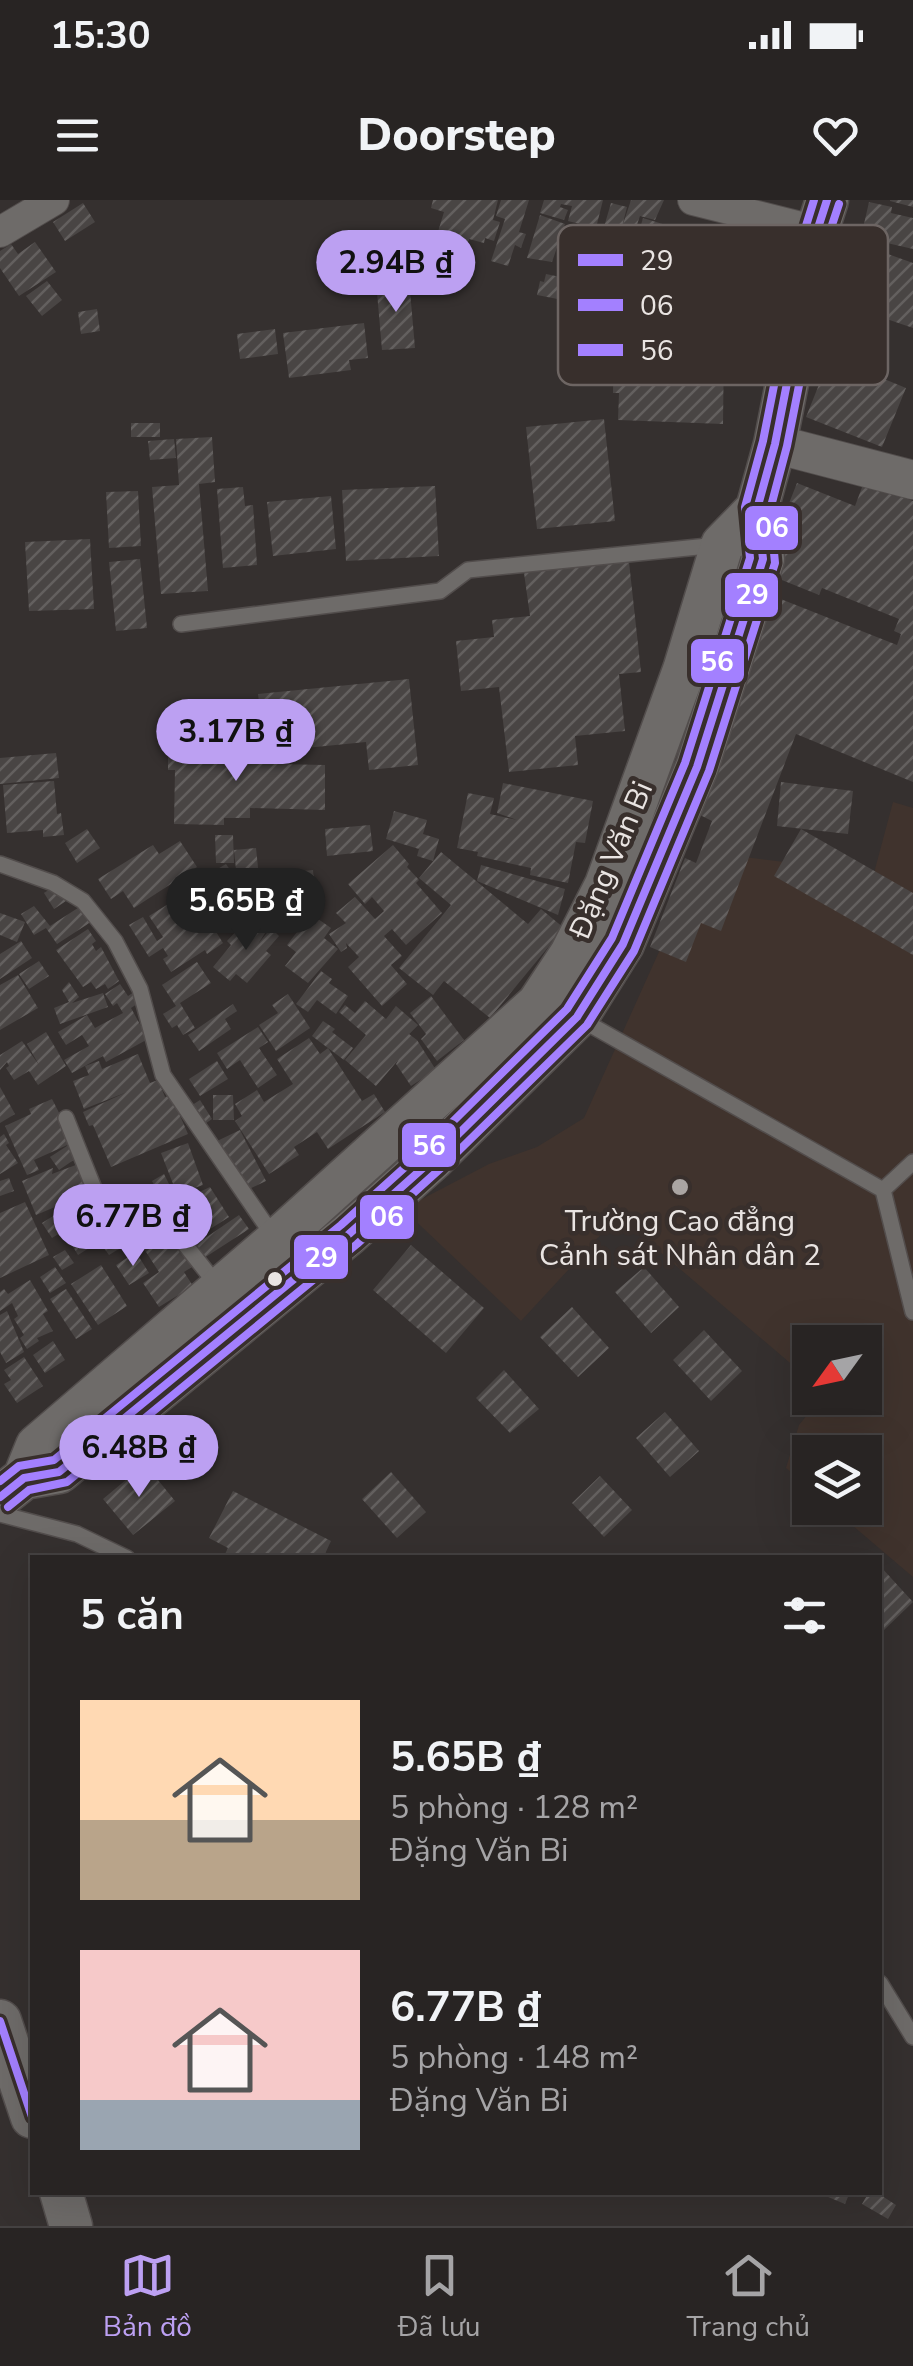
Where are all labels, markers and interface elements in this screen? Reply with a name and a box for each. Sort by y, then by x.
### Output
text: 15:30 [50,10,151,61]
text: Doorstep [357,105,556,166]
icon: menu [50,108,105,163]
icon: heart [808,108,863,163]
legend [558,225,888,385]
pin: 2.94B ₫ [304,230,488,315]
text: 2.94B ₫ [338,241,454,284]
text: 29 [640,242,674,280]
text: 06 [640,287,674,325]
text: 56 [640,332,674,370]
line badge: 06 [743,504,800,552]
text: 06 [755,509,789,547]
line badge: 29 [723,571,780,619]
text: 29 [735,576,769,614]
line badge: 56 [689,637,746,685]
text: 56 [700,643,734,681]
pin: 3.17B ₫ [144,699,328,784]
text: 3.17B ₫ [178,710,294,753]
street label: Đặng Văn Bi [560,775,663,946]
pin: 5.65B ₫ [154,868,338,953]
text: 5.65B ₫ [188,879,304,922]
line badge: 56 [400,1121,458,1169]
text: 56 [412,1127,446,1165]
marker: Trường Cao đẳng Cảnh sát Nhân dân 2 [669,1176,691,1198]
pin: 6.77B ₫ [41,1184,225,1269]
line badge: 06 [358,1193,416,1241]
text: 6.77B ₫ [75,1195,191,1238]
text: 06 [370,1198,404,1236]
place label: Trường Cao đẳng Cảnh sát Nhân dân 2 [539,1201,821,1276]
line badge: 29 [292,1233,350,1281]
text: 29 [304,1239,338,1277]
unlabelled marker [265,1269,285,1289]
north arrow [792,1325,882,1415]
map controls [792,1325,882,1525]
pin: 6.48B ₫ [47,1415,231,1500]
text: 6.48B ₫ [81,1426,197,1469]
button: layers [792,1435,882,1525]
text: 5 căn [80,1587,184,1644]
icon: filters [777,1588,832,1643]
text: 5.65B ₫ [390,1729,541,1786]
icon: home [160,1740,280,1860]
text: 5 phòng · 128 m² [390,1786,638,1829]
text: Đặng Văn Bi [390,1829,569,1872]
text: 6.77B ₫ [390,1979,541,2036]
icon: home [160,1990,280,2110]
text: 5 phòng · 148 m² [390,2036,638,2079]
text: Đặng Văn Bi [390,2079,569,2122]
tab: Bản đồ [103,2248,192,2346]
tab: Đã lưu [398,2248,480,2346]
tab: Trang chủ [686,2248,810,2346]

